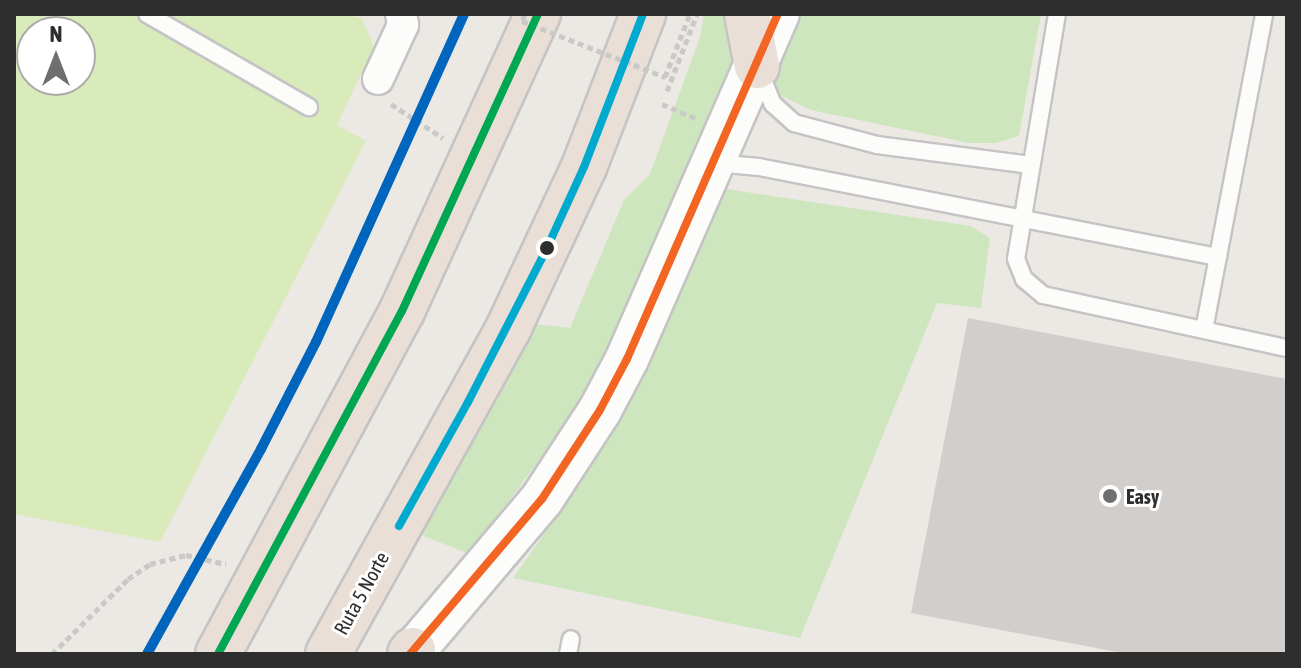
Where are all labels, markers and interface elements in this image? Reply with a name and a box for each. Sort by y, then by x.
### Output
north arrow [16,16,96,96]
text: N [50,21,62,47]
unlabelled marker [539,240,555,256]
place label: Easy [1126,484,1159,508]
marker: Easy [1101,487,1119,505]
street label: Ruta 5 Norte [328,547,394,639]

